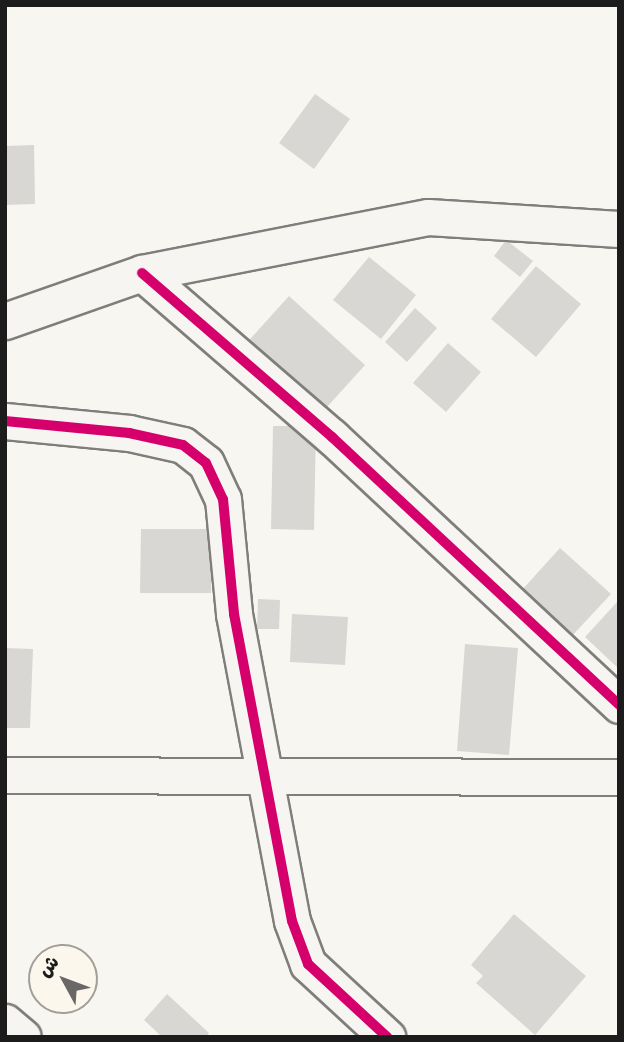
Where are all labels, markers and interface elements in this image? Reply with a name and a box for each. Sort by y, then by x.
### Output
north arrow [28,944,98,1014]
text: ش [29,947,68,985]

